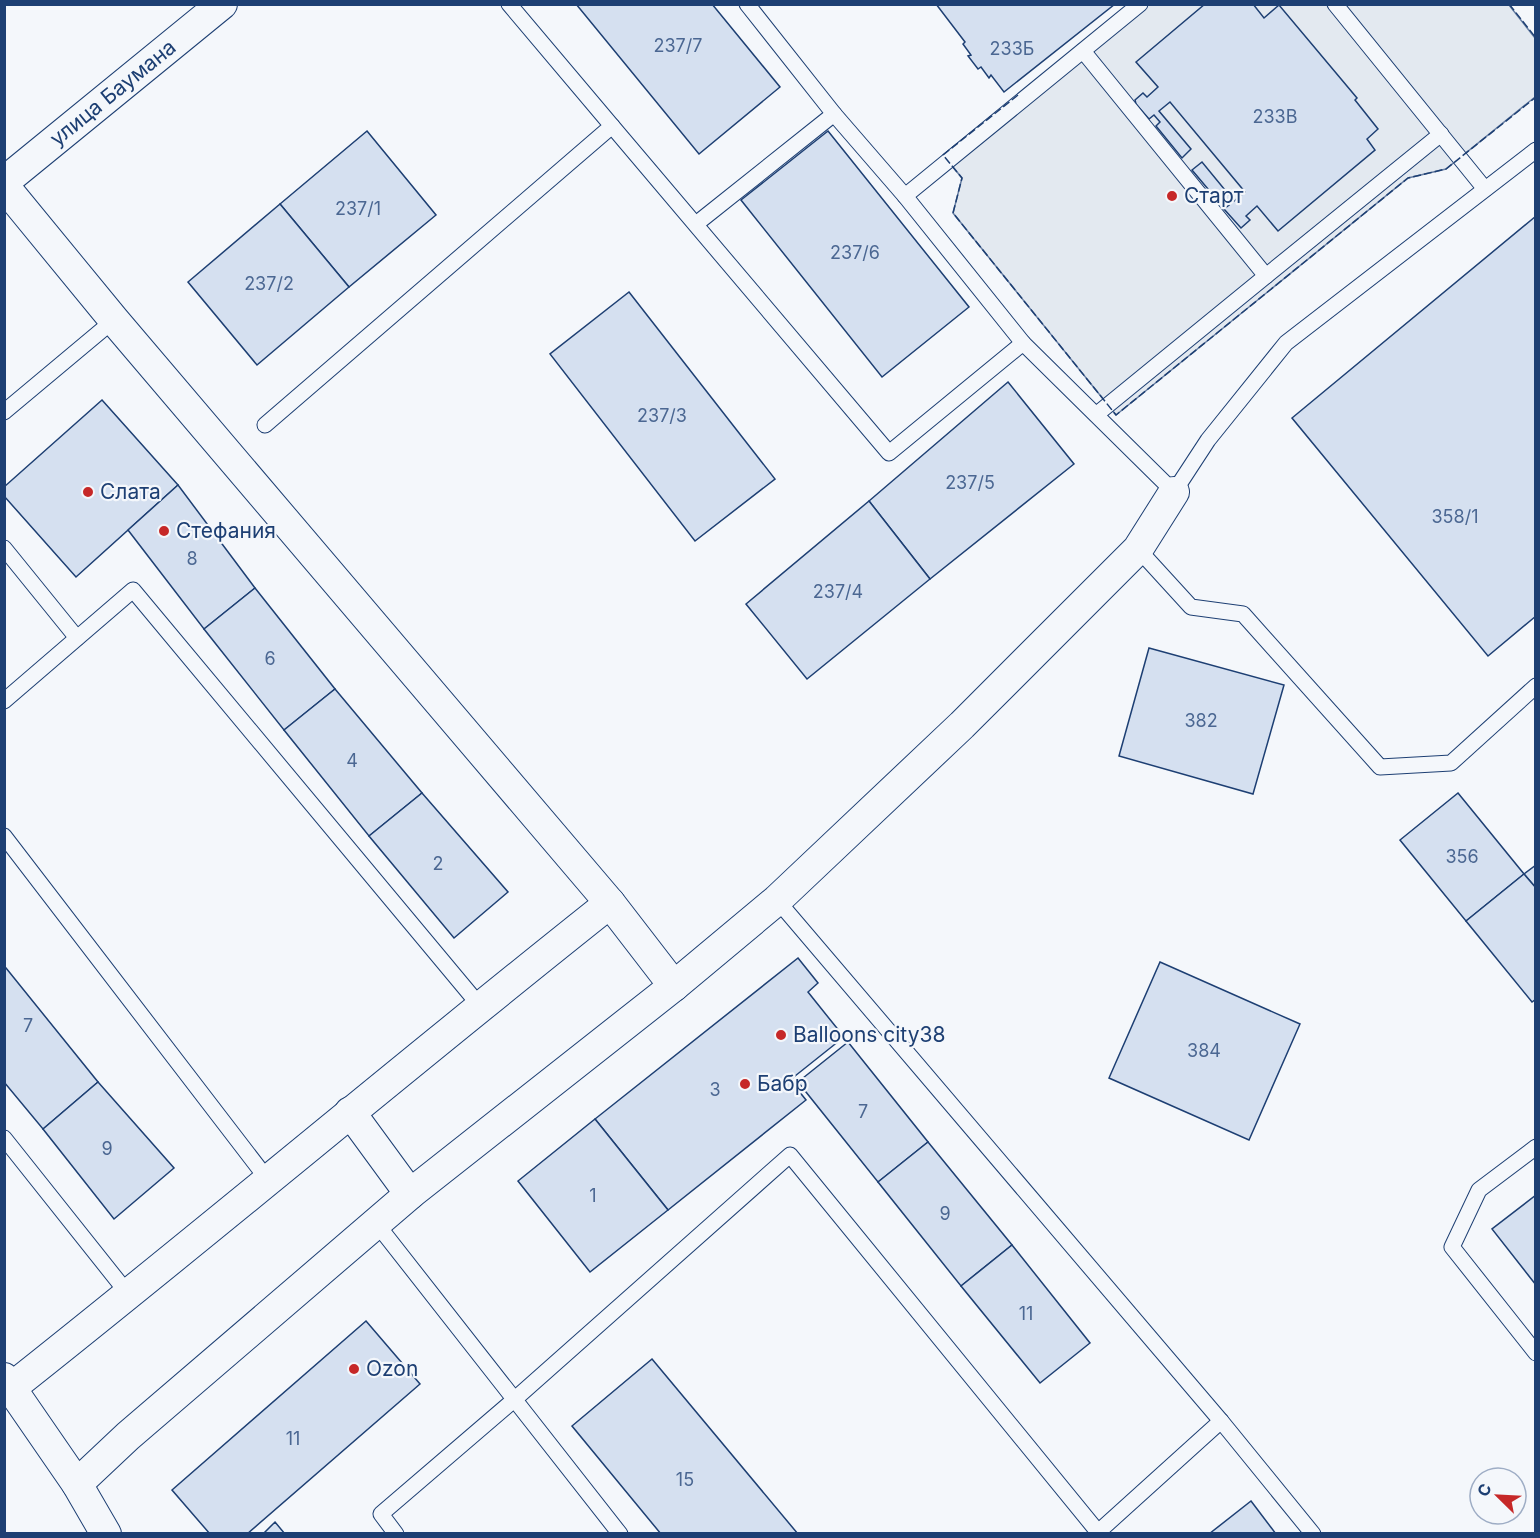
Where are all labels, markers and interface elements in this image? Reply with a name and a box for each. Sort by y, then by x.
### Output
street label: улица Баумана [45,34,181,151]
house number: 237/7 [654,35,702,56]
house number: 233Б [990,38,1034,59]
house number: 233В [1253,106,1298,127]
place label: Старт [1184,183,1244,208]
marker: Старт [1165,189,1179,203]
house number: 237/1 [335,198,381,219]
house number: 237/6 [830,242,880,263]
house number: 237/2 [244,273,294,294]
house number: 237/3 [637,405,687,426]
house number: 237/5 [945,472,995,493]
place label: Слата [100,479,161,504]
marker: Слата [81,485,95,499]
house number: 358/1 [1431,506,1479,527]
place label: Стефания [176,518,276,543]
marker: Стефания [157,524,171,538]
house number: 8 [186,548,198,569]
house number: 237/4 [813,581,863,602]
house number: 6 [264,648,276,669]
house number: 382 [1184,710,1218,731]
house number: 4 [346,750,358,771]
house number: 356 [1445,846,1479,867]
house number: 2 [433,853,443,874]
house number: 7 [23,1015,33,1036]
place label: Balloons city38 [793,1022,945,1047]
marker: Balloons city38 [774,1028,788,1042]
house number: 384 [1187,1040,1221,1061]
place label: Бабр [757,1071,808,1096]
marker: Бабр [738,1077,752,1091]
house number: 3 [709,1079,721,1100]
house number: 7 [858,1101,868,1122]
house number: 9 [101,1138,113,1159]
house number: 1 [589,1185,597,1206]
house number: 9 [939,1203,951,1224]
house number: 11 [1019,1303,1033,1324]
place label: Ozon [366,1356,418,1381]
marker: Ozon [347,1362,361,1376]
house number: 11 [286,1428,300,1449]
north arrow [1468,1466,1528,1526]
house number: 15 [676,1469,694,1490]
text: С [1473,1480,1496,1499]

